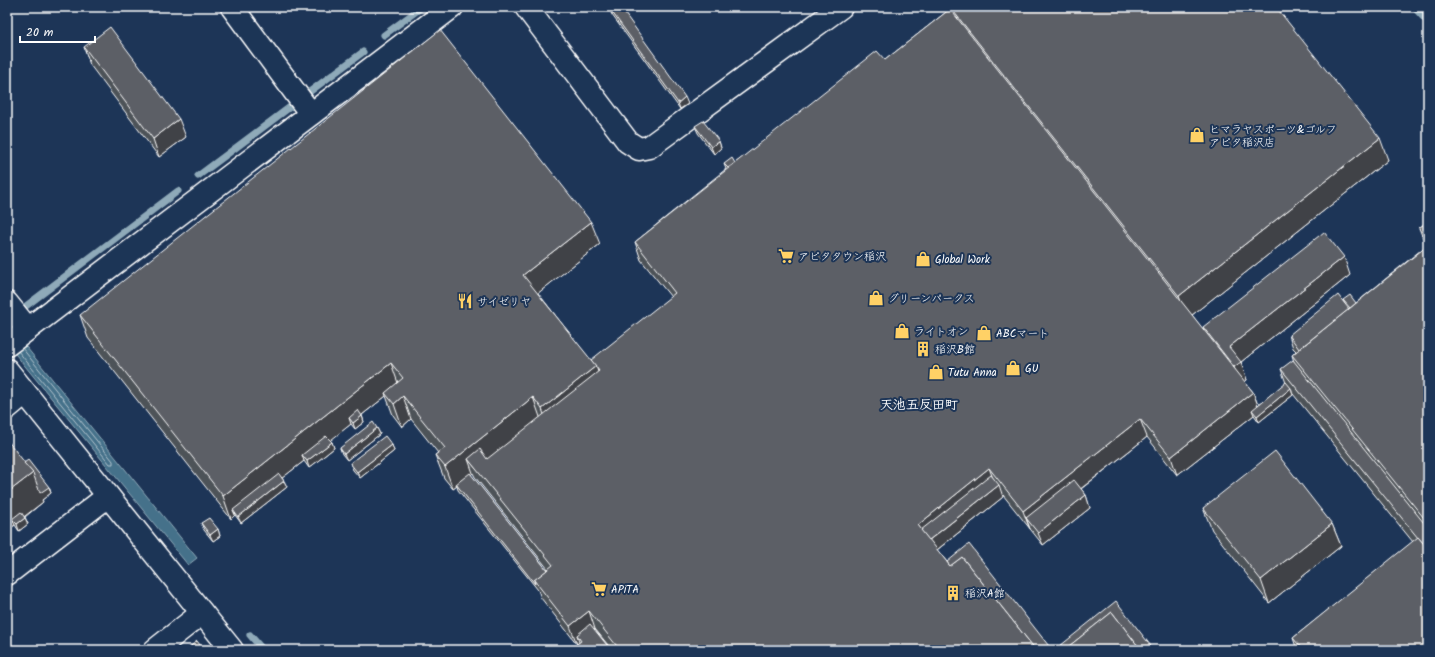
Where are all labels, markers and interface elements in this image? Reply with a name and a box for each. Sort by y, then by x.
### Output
scale bar [20,18,95,44]
text: 20 m [26,23,54,42]
place label: ヒマラヤスポーツ&ゴルフ アピタ稲沢店 [1209,121,1337,152]
shop icon: ヒマラヤスポーツ&ゴルフ アピタ稲沢店 [1188,126,1206,144]
supermarket icon: アピタタウン稲沢 [777,247,795,265]
place label: アピタタウン稲沢 [798,248,886,266]
shop icon: Global Work [914,250,932,268]
place label: Global Work [935,251,991,269]
shop icon: グリーンパークス [867,289,885,307]
place label: グリーンパークス [888,290,975,308]
restaurant icon: サイゼリヤ [456,292,474,310]
place label: サイゼリヤ [477,293,531,311]
shop icon: ライトオン [893,322,911,340]
place label: ライトオン [914,323,969,341]
shop icon: ABCマート [975,324,993,342]
place label: ABCマート [996,325,1049,343]
building icon: 稲沢B館 [914,340,932,358]
place label: 稲沢B館 [935,341,975,359]
shop icon: GU [1004,359,1022,377]
place label: GU [1025,360,1039,378]
shop icon: Tutu Anna [927,363,945,381]
place label: Tutu Anna [948,364,997,382]
district label: 天池五反田町 [880,395,958,416]
supermarket icon: APiTA [590,580,608,598]
place label: APiTA [611,581,639,599]
building icon: 稲沢A館 [944,584,962,602]
place label: 稲沢A館 [965,585,1005,603]

